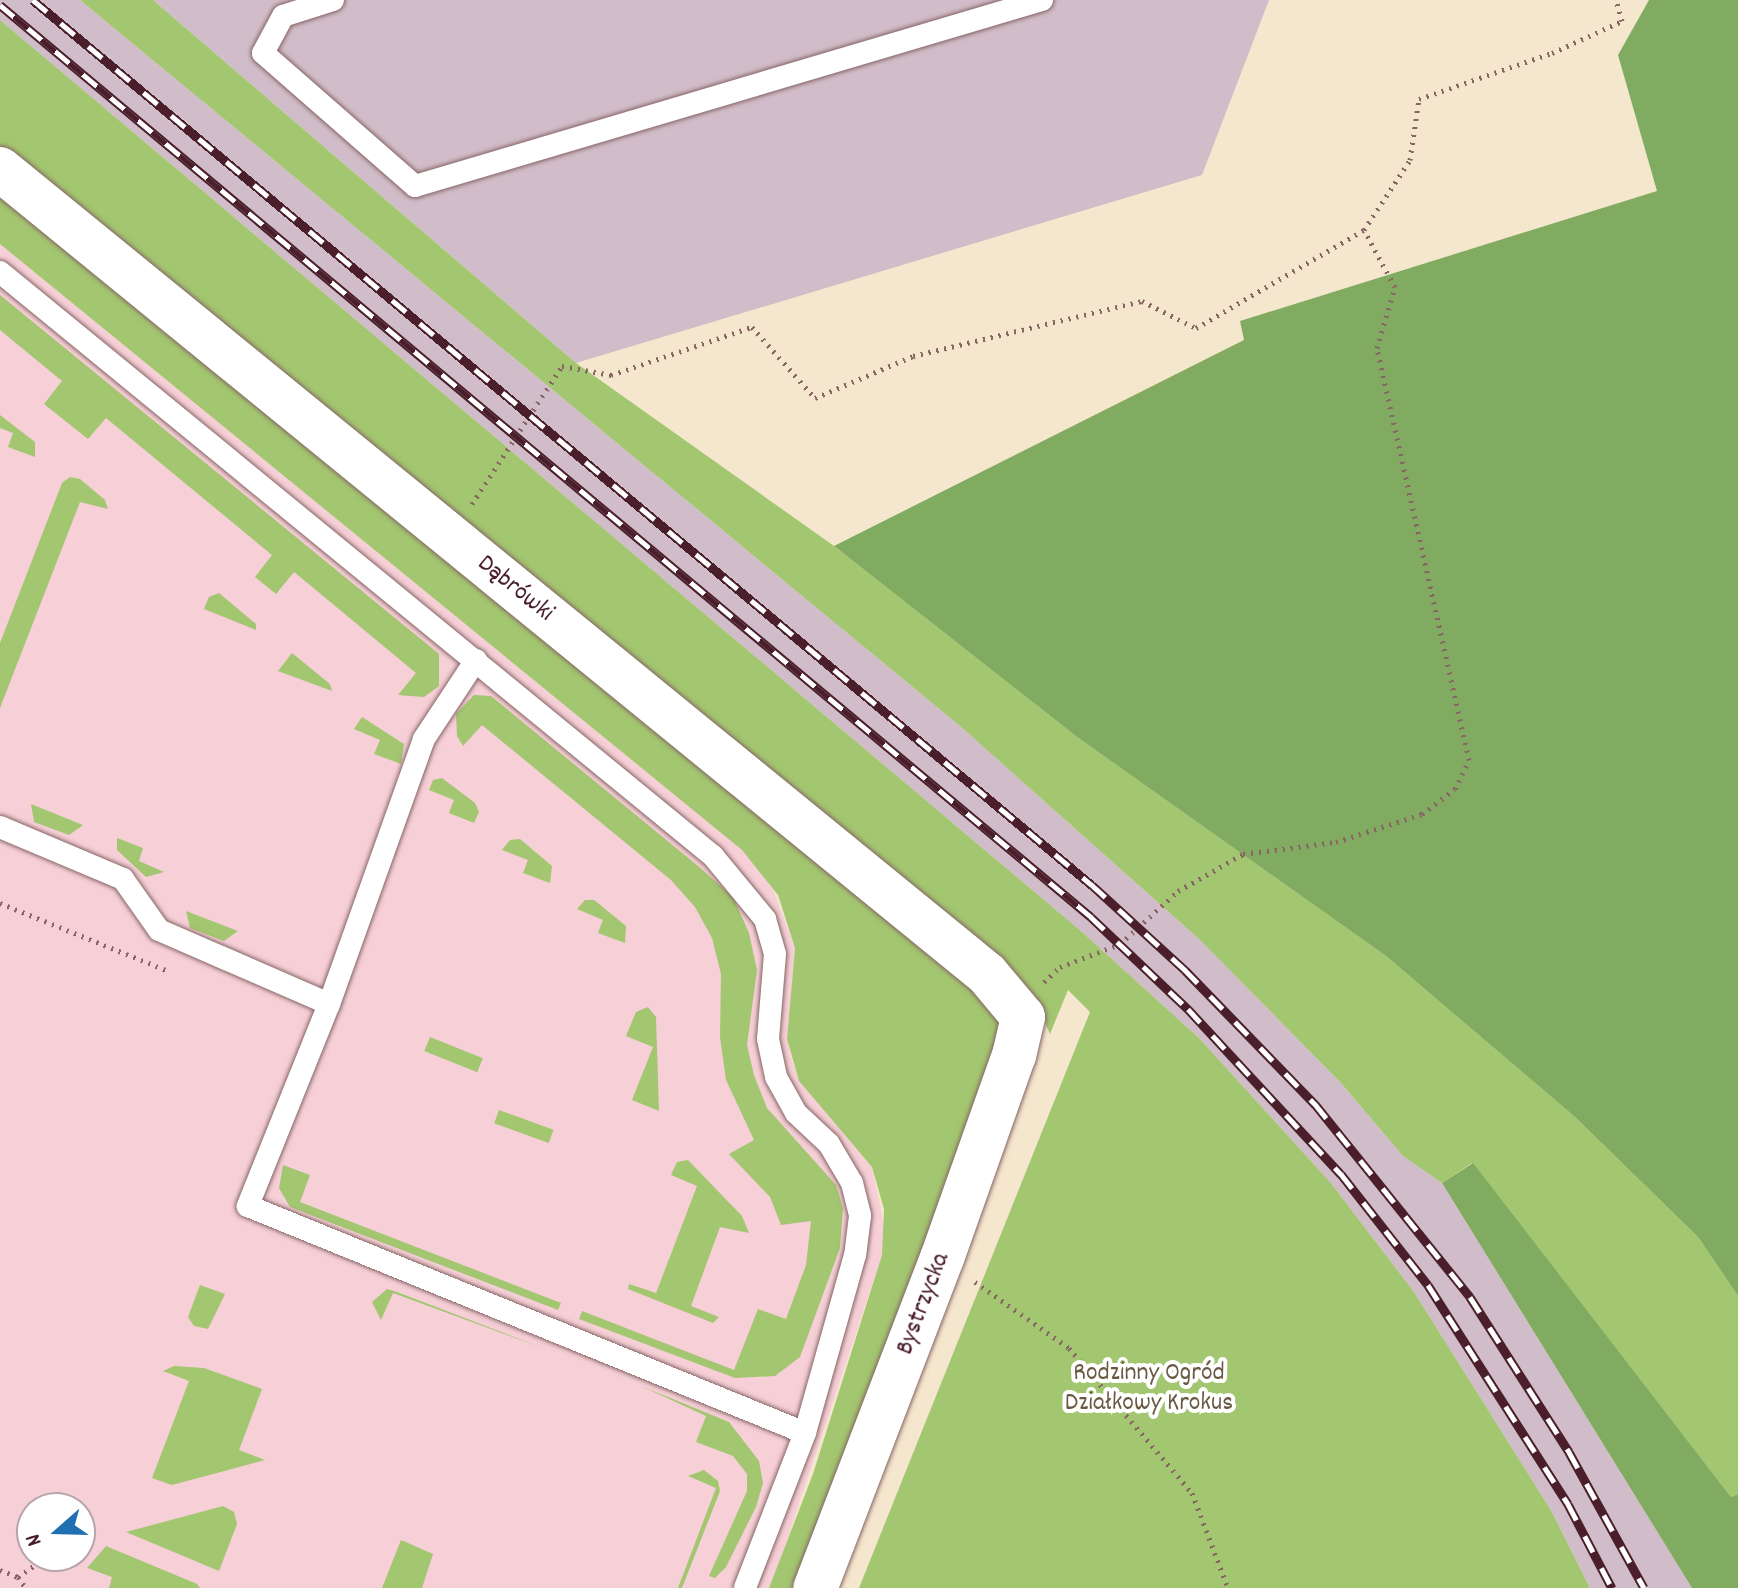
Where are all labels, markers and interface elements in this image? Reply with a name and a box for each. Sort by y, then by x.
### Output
street label: Dąbrówki [470,549,560,629]
street label: Bystrzycka [890,1249,958,1359]
park label: Rodzinny Ogród Działkowy Krokus [1065,1358,1233,1420]
north arrow [16,1492,96,1572]
text: N [18,1529,51,1550]

